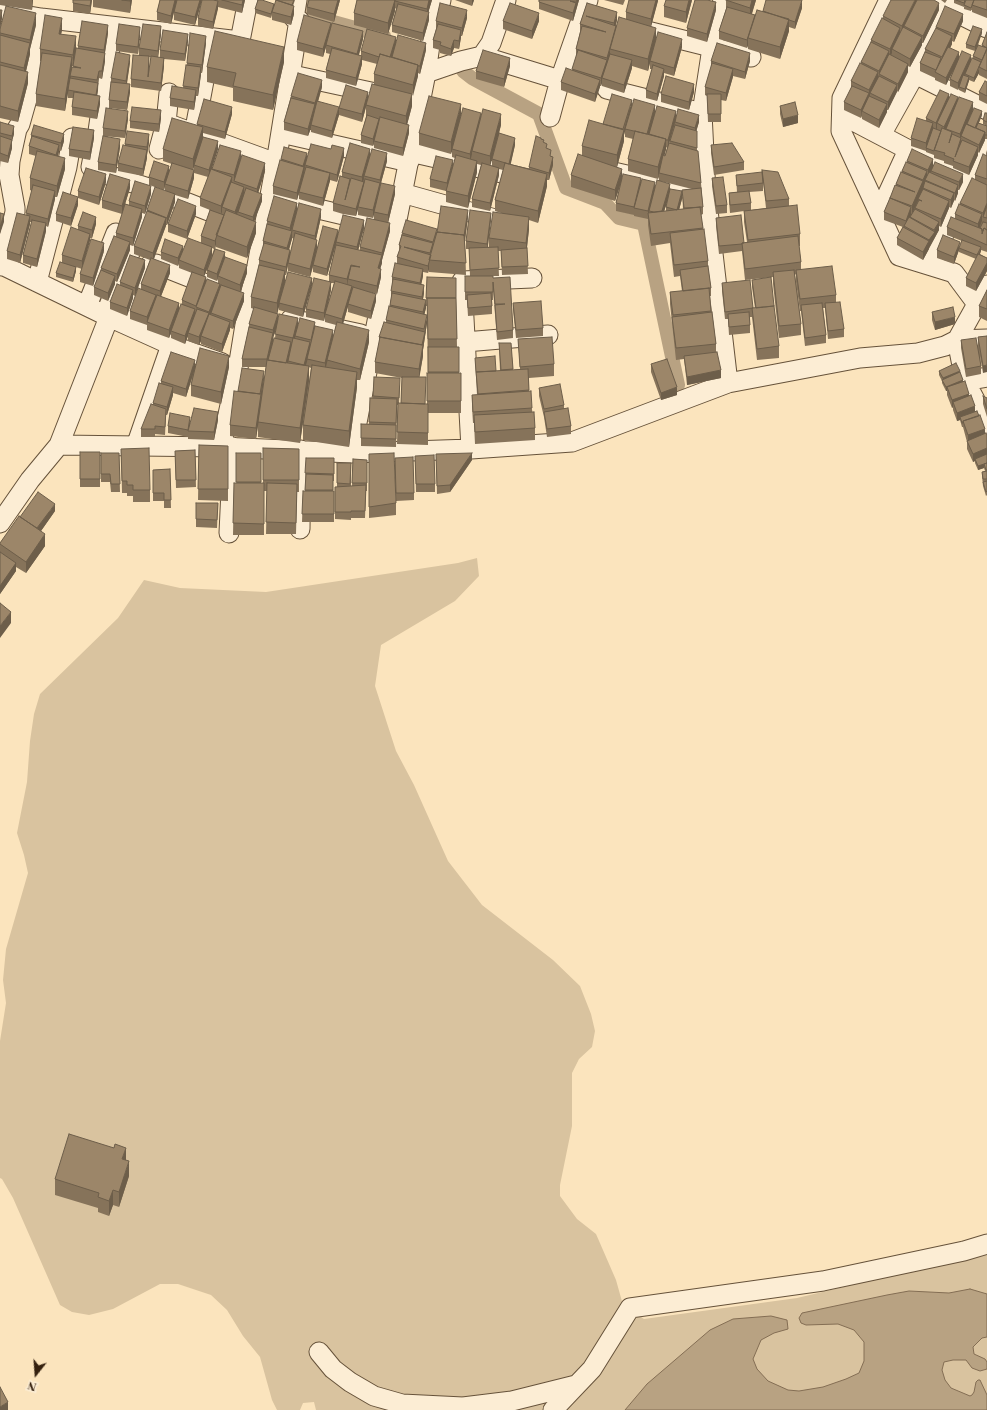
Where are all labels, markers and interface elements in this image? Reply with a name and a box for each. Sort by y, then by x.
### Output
north arrow [16,1354,56,1394]
text: N [26,1378,39,1393]

